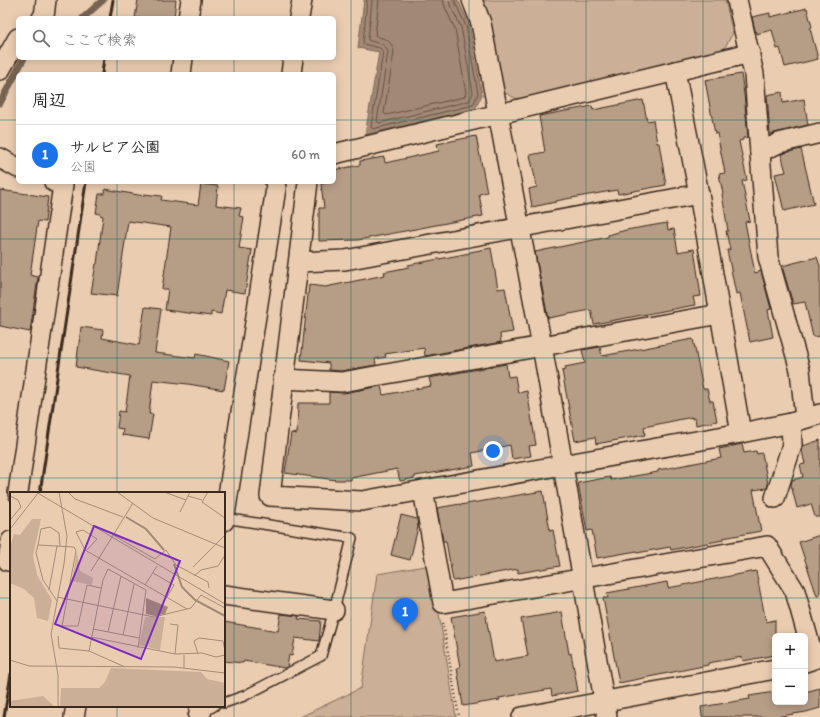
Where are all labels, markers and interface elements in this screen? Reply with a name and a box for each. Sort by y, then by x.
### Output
search box [16,16,336,60]
icon: search [30,27,52,49]
text: ここで検索 [62,31,137,49]
text: 周辺 [32,90,66,110]
text: サルビア公園 [70,138,160,156]
text: 1 [42,147,48,162]
text: 60 m [291,147,320,162]
text: 公園 [70,159,96,174]
your location [483,441,503,461]
inset map [10,492,225,707]
pin: 1 [392,598,418,631]
map controls [772,633,808,705]
button: + [772,633,808,669]
button: − [772,669,808,705]

